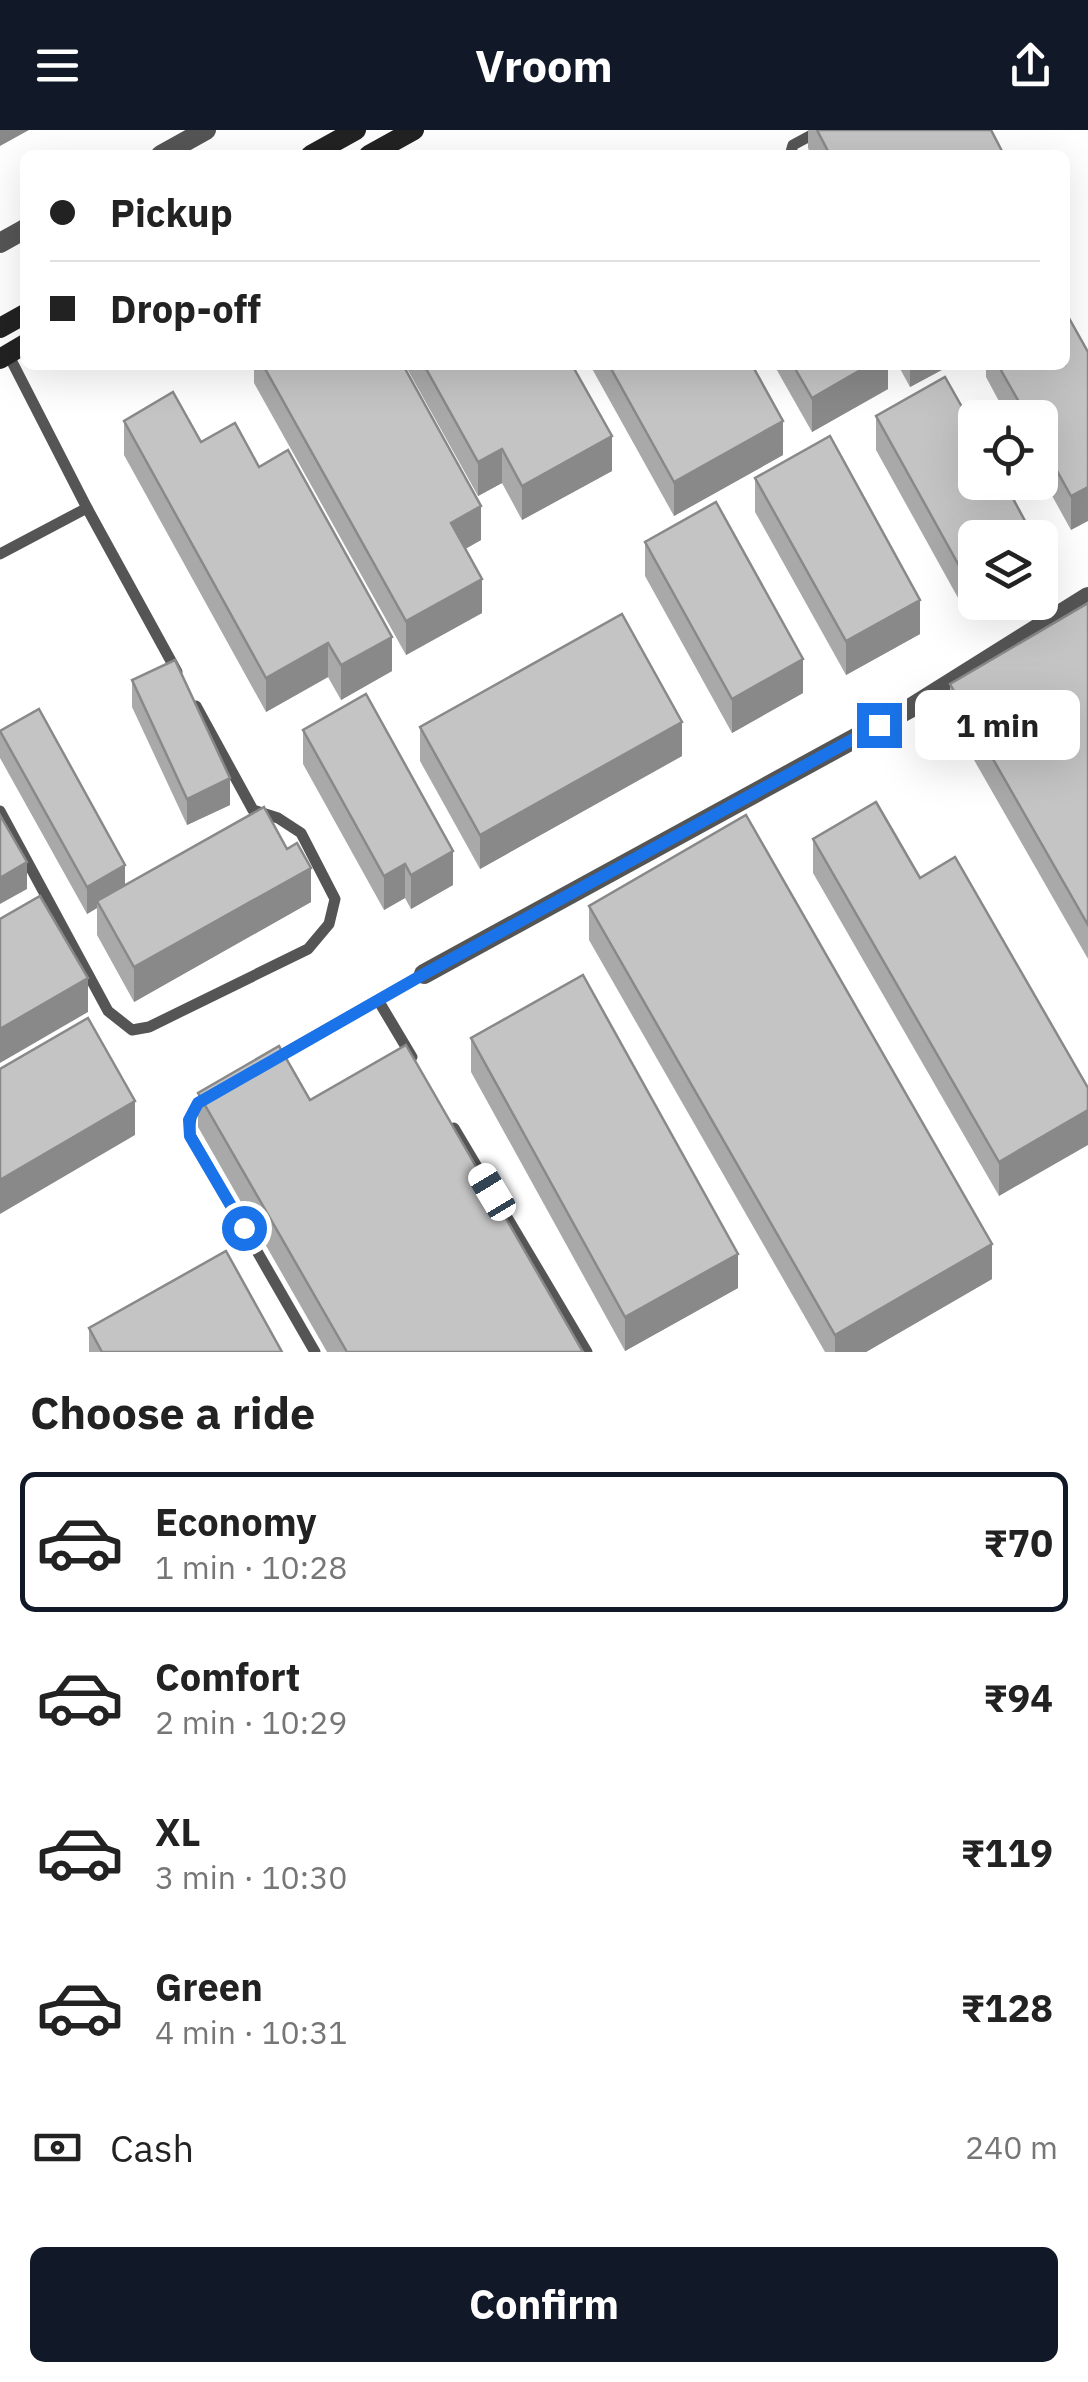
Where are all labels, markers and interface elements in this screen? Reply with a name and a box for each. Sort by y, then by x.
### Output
text: Vroom [475,36,613,94]
icon: menu [30,38,85,93]
icon: share [1003,38,1058,93]
text: Pickup [110,188,233,237]
text: Drop-off [110,284,261,333]
map controls [958,400,1058,620]
button: locate [958,400,1058,500]
button: layers [958,520,1058,620]
callout: 1 min [914,690,1079,760]
route end [857,703,902,748]
text: 1 min [956,704,1039,746]
car [464,1159,520,1225]
route start [222,1206,267,1251]
text: Choose a ride [30,1383,315,1441]
icon: car [35,1497,125,1587]
text: Economy [155,1497,317,1546]
text: ₹70 [983,1518,1053,1567]
text: 1 min · 10:28 [155,1546,348,1588]
icon: car [35,1652,125,1742]
text: Comfort [155,1652,300,1701]
text: ₹94 [983,1673,1053,1722]
text: 2 min · 10:29 [155,1701,348,1743]
icon: car [35,1807,125,1897]
text: XL [155,1807,201,1856]
text: ₹119 [961,1828,1053,1877]
text: 3 min · 10:30 [155,1856,348,1898]
icon: car [35,1962,125,2052]
text: Green [155,1962,263,2011]
text: ₹128 [961,1983,1053,2032]
text: 4 min · 10:31 [155,2011,348,2053]
icon: cash [30,2120,85,2175]
text: Cash [110,2123,194,2172]
text: 240 m [965,2126,1058,2168]
button: Confirm [30,2247,1058,2362]

